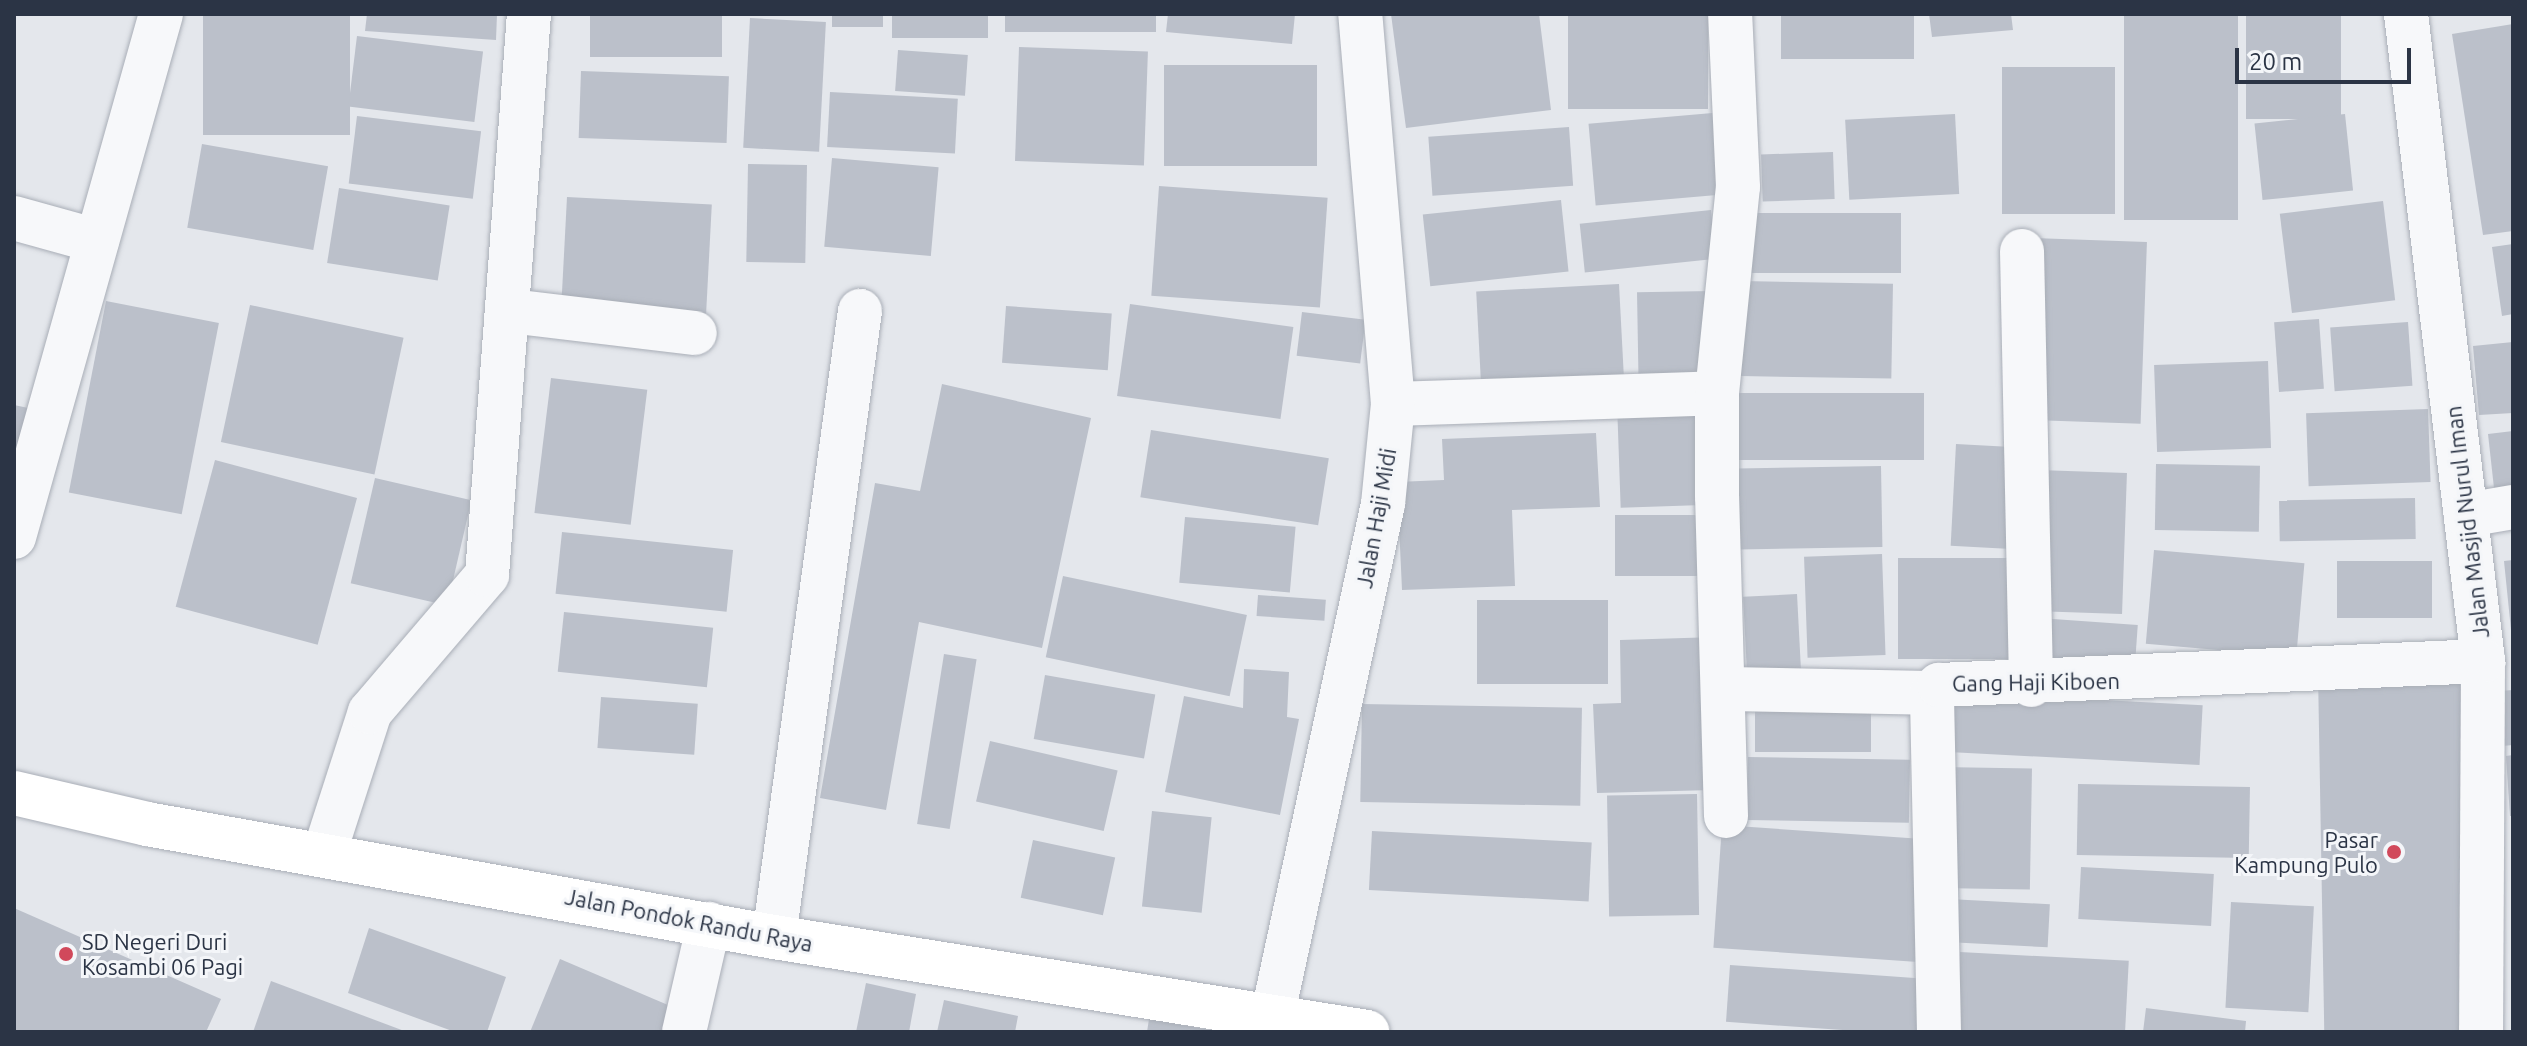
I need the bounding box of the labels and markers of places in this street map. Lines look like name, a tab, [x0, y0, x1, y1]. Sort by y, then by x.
place label: Pasar Kampung Pulo	[2234, 826, 2378, 878]
marker: Pasar Kampung Pulo	[2385, 843, 2403, 861]
place label: SD Negeri Duri Kosambi 06 Pagi	[82, 928, 243, 980]
marker: SD Negeri Duri Kosambi 06 Pagi	[57, 945, 75, 963]

